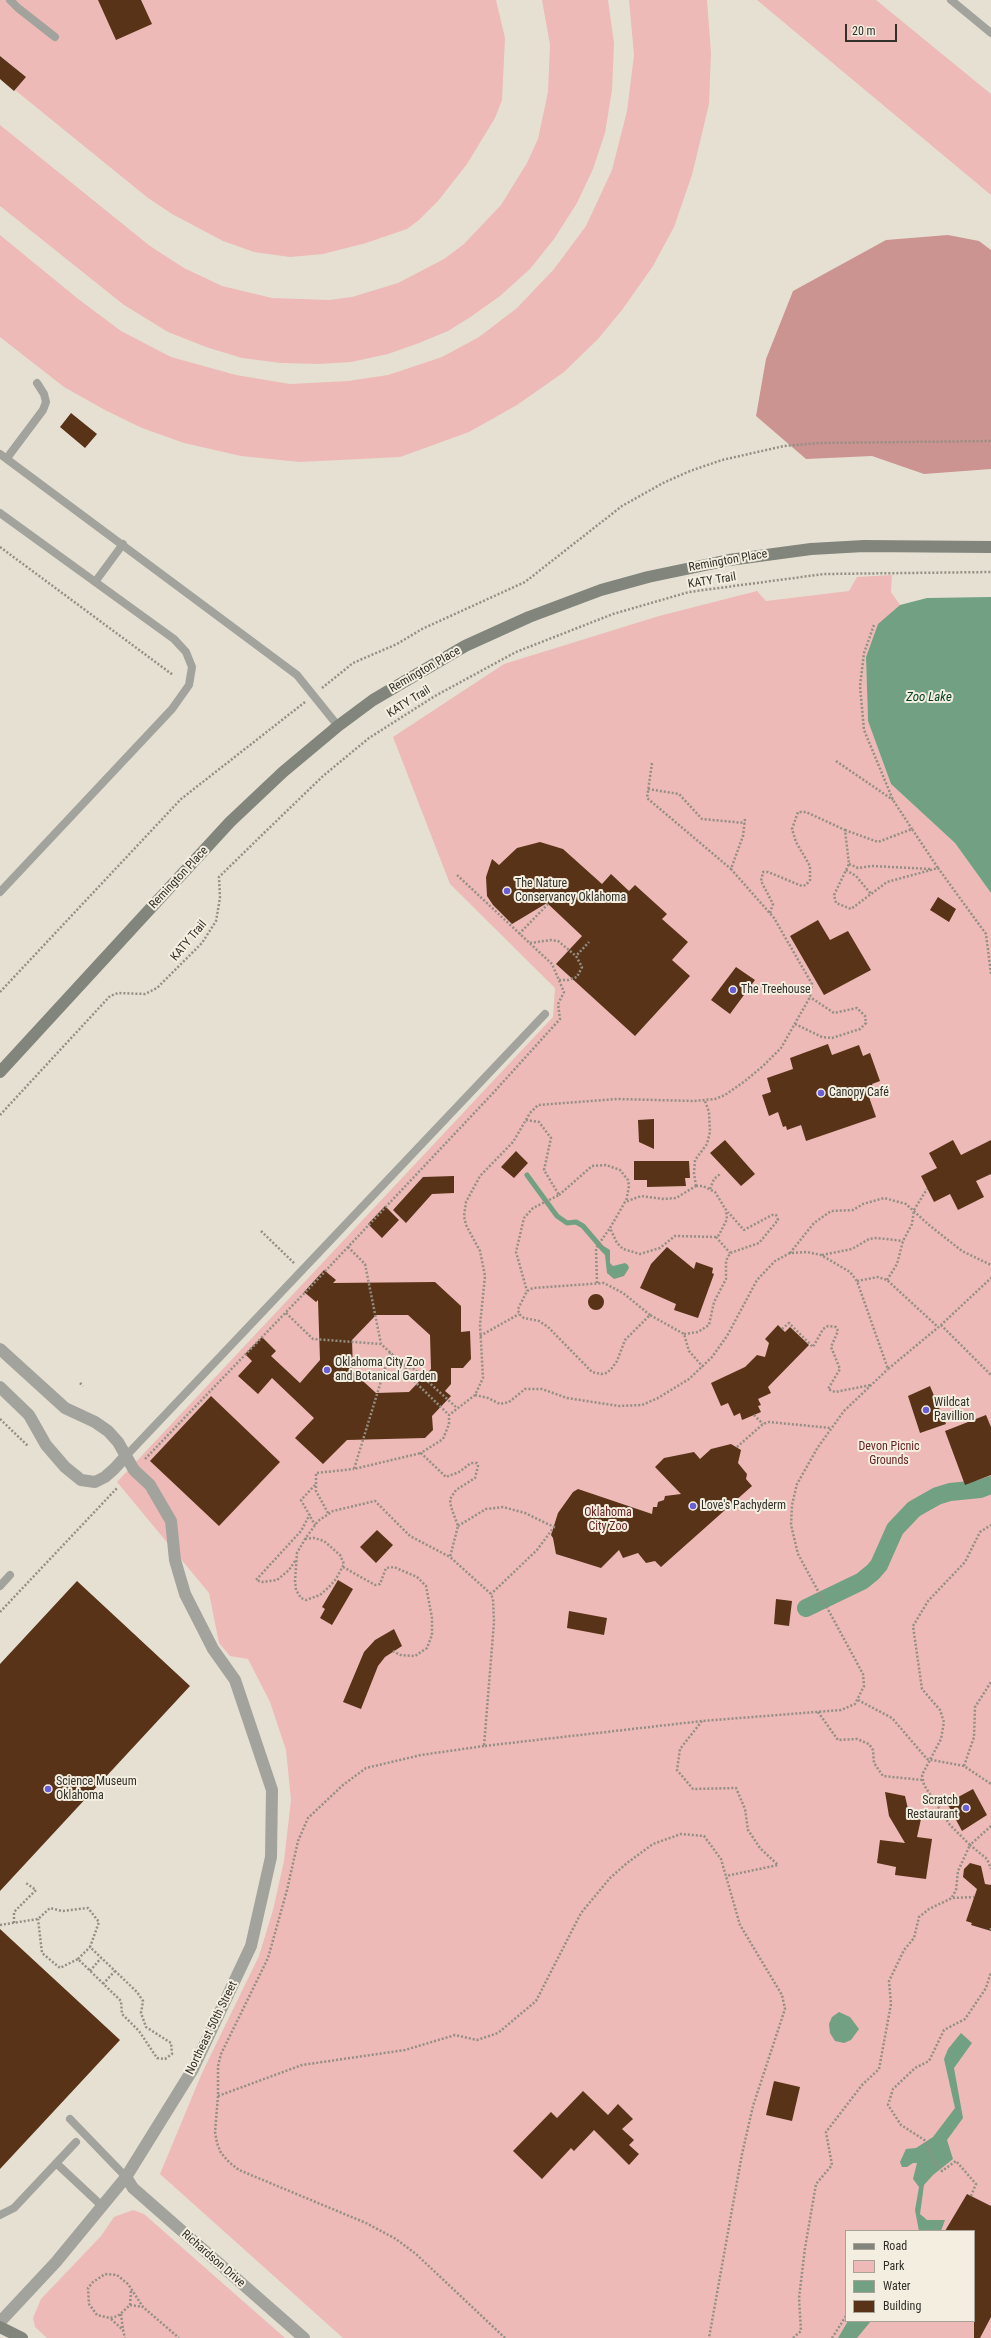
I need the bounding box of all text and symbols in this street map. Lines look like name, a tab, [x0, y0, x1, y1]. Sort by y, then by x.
scale bar	[847, 16, 899, 42]
text: 20 m	[852, 24, 876, 38]
street label: Remington Place	[687, 547, 769, 575]
street label: KATY Trail	[687, 570, 737, 592]
street label: Remington Place	[387, 644, 463, 696]
street label: KATY Trail	[385, 683, 433, 721]
water label: Zoo Lake	[906, 690, 952, 706]
street label: Remington Place	[147, 844, 211, 912]
place label: The Nature Conservancy Oklahoma	[515, 877, 626, 905]
marker: The Nature Conservancy Oklahoma	[502, 886, 512, 896]
street label: KATY Trail	[168, 918, 210, 964]
place label: The Treehouse	[741, 983, 811, 997]
marker: The Treehouse	[728, 985, 738, 995]
place label: Canopy Café	[829, 1086, 889, 1100]
marker: Canopy Café	[816, 1088, 826, 1098]
place label: Oklahoma City Zoo and Botanical Garden	[335, 1356, 436, 1384]
marker: Oklahoma City Zoo and Botanical Garden	[322, 1365, 332, 1375]
place label: Wildcat Pavillion	[934, 1396, 974, 1424]
marker: Wildcat Pavillion	[921, 1405, 931, 1415]
park label: Devon Picnic Grounds	[858, 1440, 920, 1468]
place label: Love's Pachyderm	[701, 1499, 786, 1513]
marker: Love's Pachyderm	[688, 1501, 698, 1511]
park label: Oklahoma City Zoo	[584, 1506, 632, 1534]
place label: Science Museum Oklahoma	[56, 1775, 137, 1803]
marker: Science Museum Oklahoma	[43, 1784, 53, 1794]
place label: Scratch Restaurant	[907, 1794, 958, 1822]
marker: Scratch Restaurant	[961, 1803, 971, 1813]
street label: Northeast 50th Street	[183, 1979, 241, 2077]
street label: Richardson Drive	[178, 2227, 248, 2291]
legend	[845, 2230, 975, 2322]
text: Road	[883, 2239, 907, 2253]
text: Park	[883, 2259, 904, 2273]
text: Water	[883, 2279, 911, 2293]
text: Building	[883, 2299, 921, 2313]

